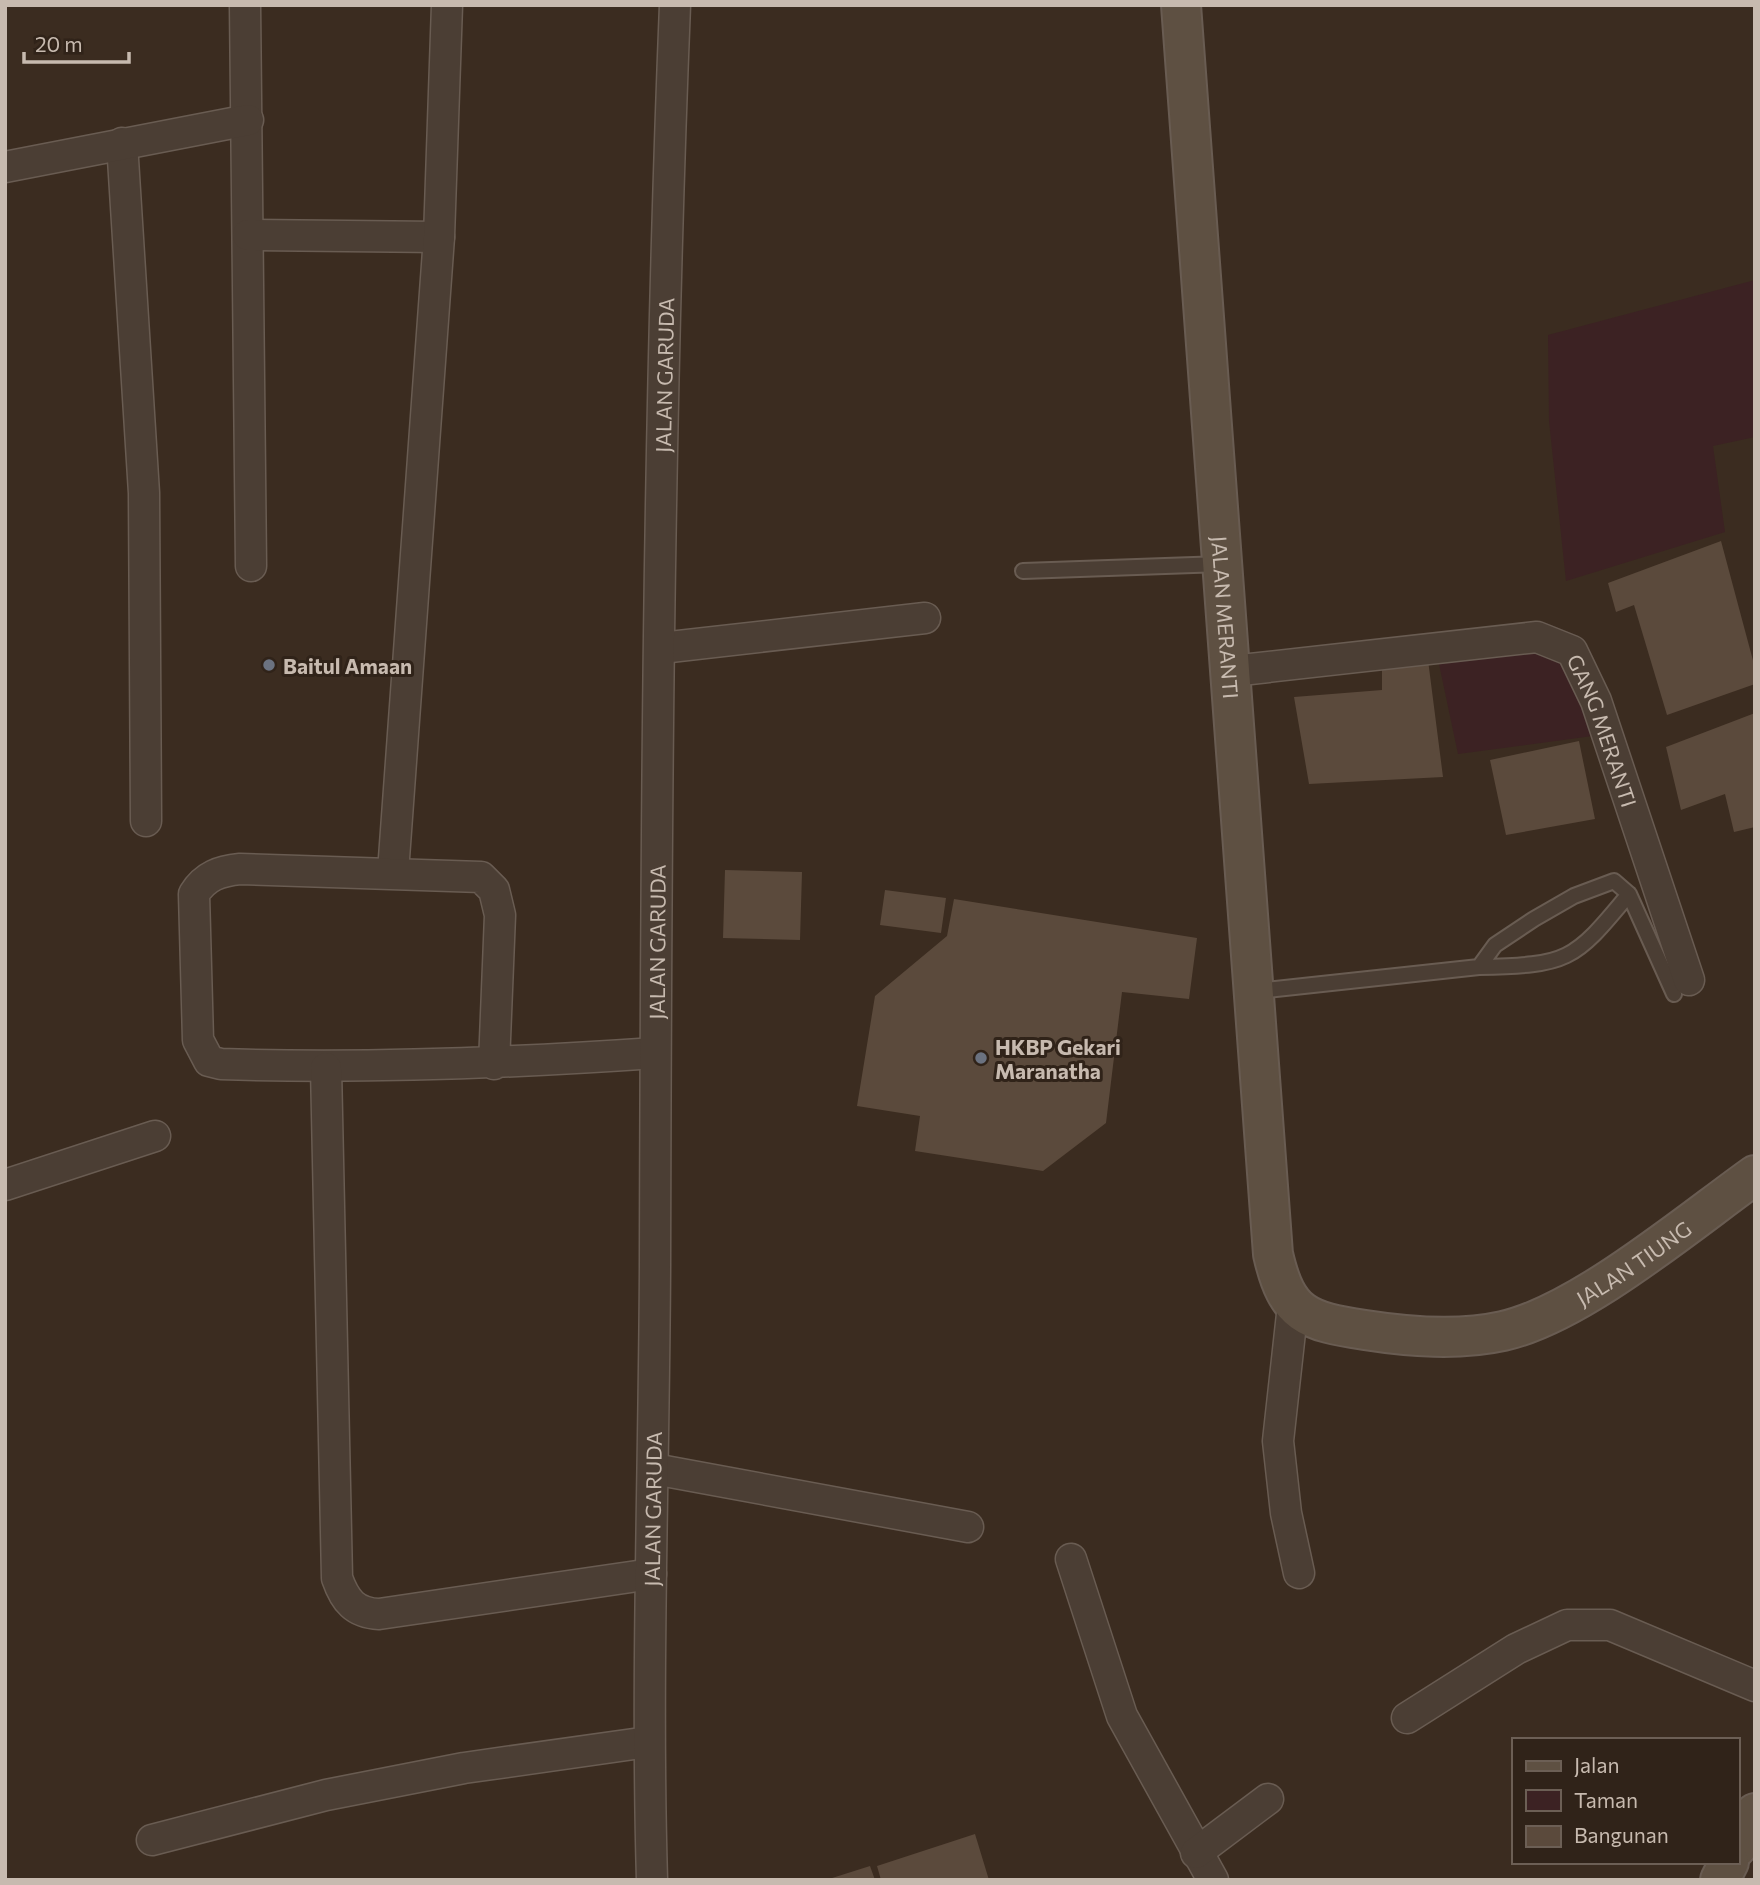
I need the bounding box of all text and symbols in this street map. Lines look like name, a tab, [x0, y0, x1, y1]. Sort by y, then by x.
scale bar	[24, 21, 130, 65]
text: 20 m	[35, 31, 83, 56]
street label: JALAN GARUDA	[649, 297, 678, 453]
street label: JALAN MERANTI	[1208, 535, 1245, 700]
street label: GANG MERANTI	[1563, 650, 1643, 810]
place label: Baitul Amaan	[283, 653, 412, 678]
marker: Baitul Amaan	[261, 657, 277, 673]
street label: JALAN GARUDA	[643, 864, 669, 1020]
place label: HKBP Gekari Maranatha	[995, 1034, 1121, 1083]
marker: HKBP Gekari Maranatha	[973, 1050, 989, 1066]
street label: JALAN TIUNG	[1571, 1215, 1695, 1310]
street label: JALAN GARUDA	[638, 1431, 666, 1587]
legend	[1512, 1738, 1739, 1864]
text: Jalan	[1574, 1752, 1619, 1777]
text: Taman	[1574, 1787, 1638, 1812]
text: Bangunan	[1574, 1822, 1669, 1847]

